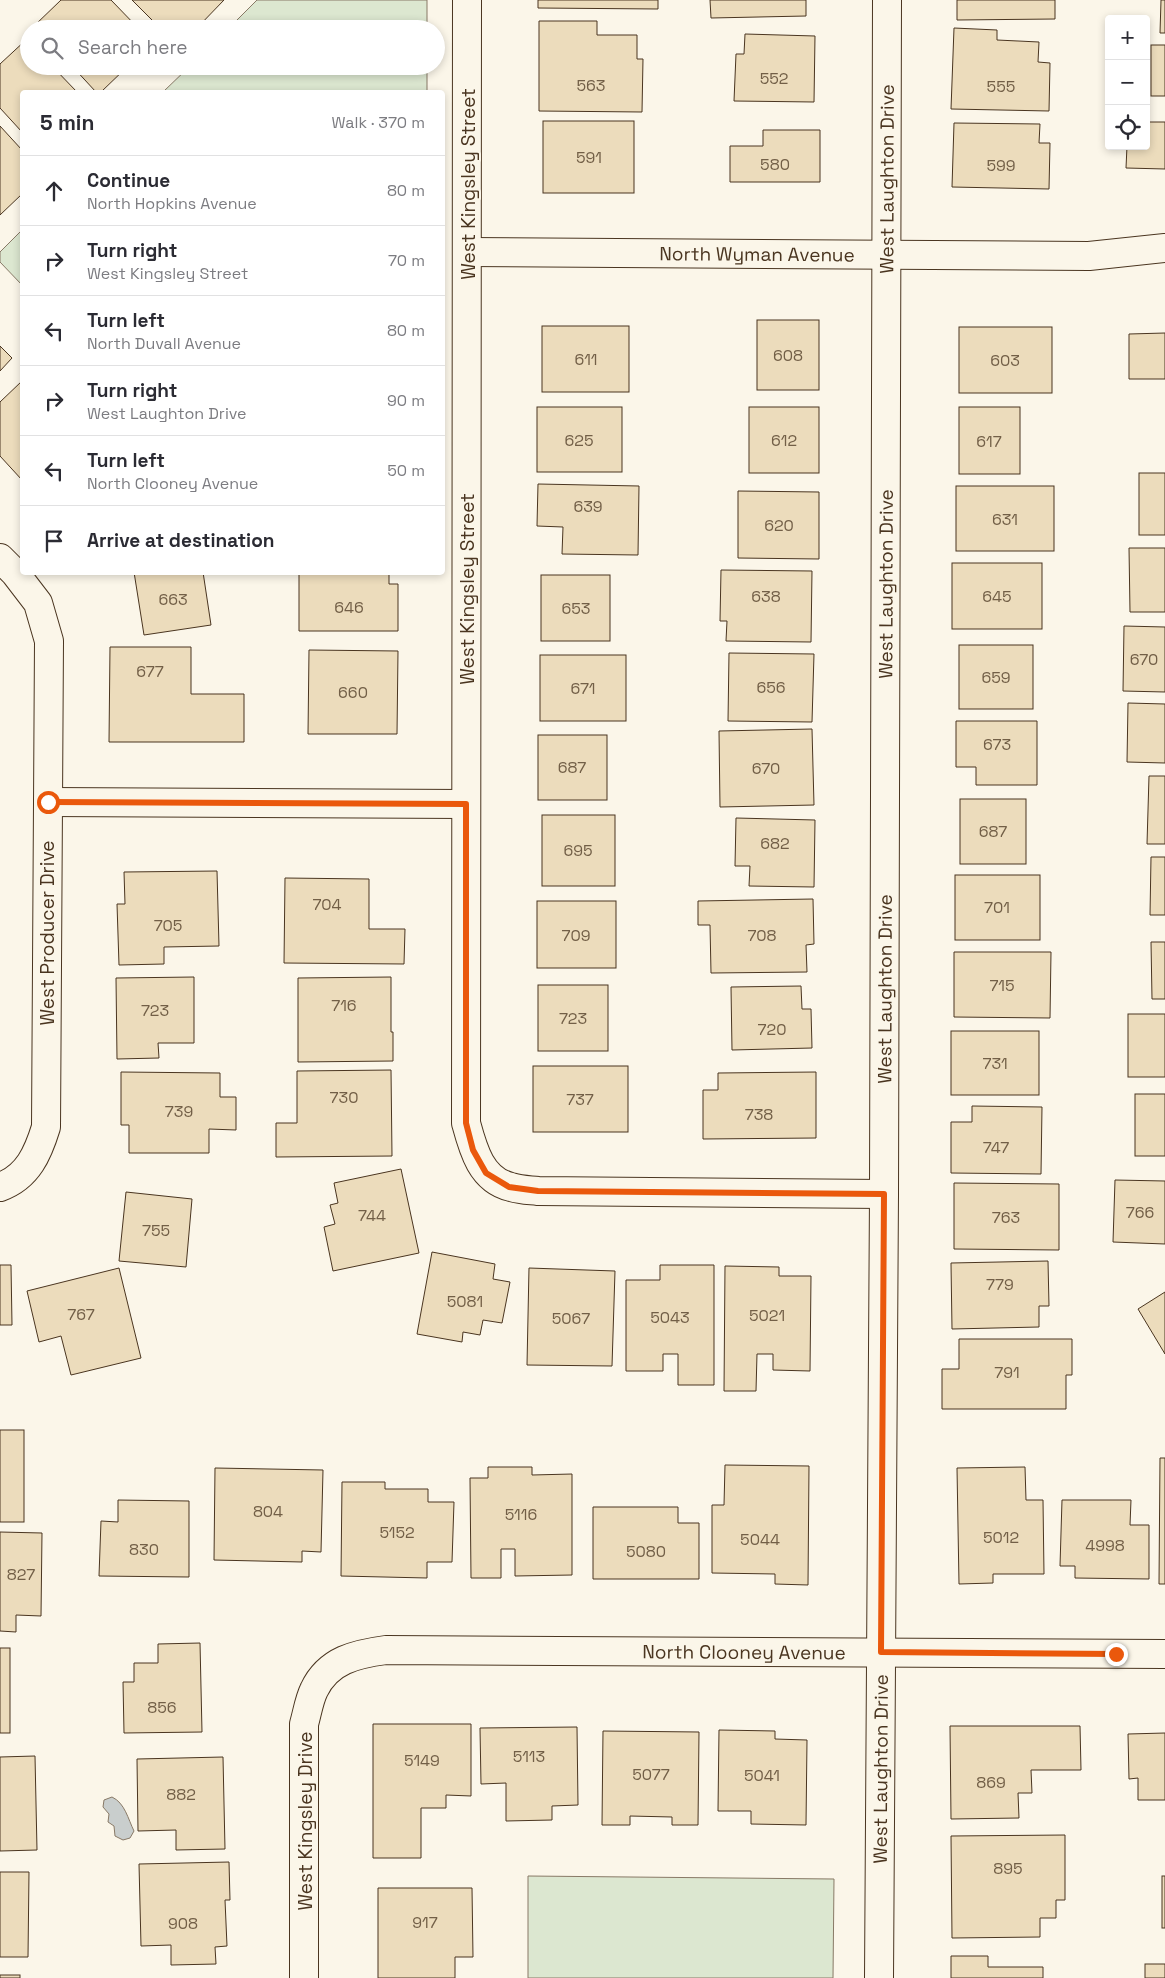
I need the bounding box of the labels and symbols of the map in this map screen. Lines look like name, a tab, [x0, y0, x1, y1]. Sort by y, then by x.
house number: 552	[760, 68, 788, 89]
house number: 563	[576, 75, 606, 96]
house number: 555	[987, 76, 1015, 97]
street label: West Laughton Drive	[874, 84, 900, 274]
street label: West Kingsley Street	[456, 88, 481, 280]
house number: 591	[576, 147, 602, 168]
house number: 580	[760, 154, 790, 175]
house number: 599	[986, 155, 1016, 176]
street label: North Wyman Avenue	[659, 241, 855, 267]
house number: 608	[773, 345, 803, 366]
house number: 611	[574, 349, 598, 370]
house number: 603	[990, 350, 1020, 371]
house number: 625	[565, 430, 593, 451]
house number: 612	[771, 430, 797, 451]
house number: 617	[976, 431, 1002, 452]
street label: West Laughton Drive	[873, 489, 899, 679]
street label: West Kingsley Street	[455, 493, 480, 685]
house number: 639	[573, 496, 603, 517]
house number: 631	[992, 509, 1018, 530]
house number: 620	[764, 515, 794, 536]
house number: 638	[751, 586, 781, 607]
house number: 645	[982, 586, 1012, 607]
house number: 663	[158, 589, 188, 610]
house number: 646	[334, 597, 364, 618]
house number: 653	[561, 598, 591, 619]
house number: 670	[1130, 649, 1158, 670]
house number: 677	[136, 661, 164, 682]
house number: 659	[981, 667, 1011, 688]
house number: 656	[756, 677, 786, 698]
house number: 671	[570, 678, 596, 699]
house number: 660	[338, 682, 368, 703]
house number: 673	[983, 734, 1011, 755]
house number: 687	[558, 757, 586, 778]
house number: 670	[752, 758, 780, 779]
route start	[37, 791, 60, 814]
house number: 687	[979, 821, 1007, 842]
house number: 682	[760, 833, 790, 854]
street label: West Producer Drive	[35, 840, 60, 1026]
house number: 695	[563, 840, 593, 861]
house number: 704	[312, 894, 342, 915]
street label: West Laughton Drive	[872, 894, 898, 1084]
house number: 701	[984, 897, 1010, 918]
house number: 705	[154, 915, 182, 936]
house number: 709	[562, 925, 590, 946]
house number: 708	[747, 925, 777, 946]
house number: 715	[989, 975, 1015, 996]
house number: 716	[331, 995, 357, 1016]
house number: 723	[141, 1000, 169, 1021]
house number: 723	[559, 1008, 587, 1029]
house number: 720	[758, 1019, 786, 1040]
house number: 731	[982, 1053, 1008, 1074]
house number: 730	[330, 1087, 358, 1108]
house number: 737	[566, 1089, 594, 1110]
house number: 739	[165, 1101, 193, 1122]
house number: 738	[745, 1104, 773, 1125]
house number: 747	[983, 1137, 1009, 1158]
house number: 766	[1126, 1202, 1154, 1223]
house number: 744	[358, 1205, 386, 1226]
house number: 763	[992, 1207, 1020, 1228]
house number: 755	[142, 1220, 170, 1241]
house number: 779	[986, 1274, 1014, 1295]
house number: 5081	[447, 1291, 483, 1312]
house number: 767	[67, 1304, 95, 1325]
house number: 5021	[749, 1305, 785, 1326]
house number: 5043	[650, 1307, 690, 1328]
house number: 5067	[552, 1308, 590, 1329]
house number: 791	[994, 1362, 1020, 1383]
house number: 804	[253, 1501, 283, 1522]
house number: 5116	[505, 1504, 537, 1525]
house number: 5152	[379, 1522, 415, 1543]
house number: 5012	[983, 1527, 1019, 1548]
house number: 5044	[740, 1529, 780, 1550]
house number: 4998	[1085, 1535, 1125, 1556]
house number: 830	[129, 1539, 159, 1560]
house number: 5080	[626, 1541, 666, 1562]
house number: 827	[7, 1564, 35, 1585]
street label: North Clooney Avenue	[642, 1639, 846, 1665]
route end	[1105, 1643, 1128, 1666]
street label: West Laughton Drive	[868, 1674, 894, 1864]
house number: 856	[147, 1697, 177, 1718]
street label: West Kingsley Drive	[293, 1731, 318, 1911]
house number: 5113	[513, 1746, 545, 1767]
house number: 5149	[404, 1750, 440, 1771]
house number: 5077	[632, 1764, 670, 1785]
house number: 5041	[744, 1765, 780, 1786]
house number: 869	[976, 1772, 1006, 1793]
house number: 882	[166, 1784, 196, 1805]
house number: 895	[993, 1858, 1023, 1879]
house number: 917	[412, 1912, 438, 1933]
house number: 908	[168, 1913, 198, 1934]

